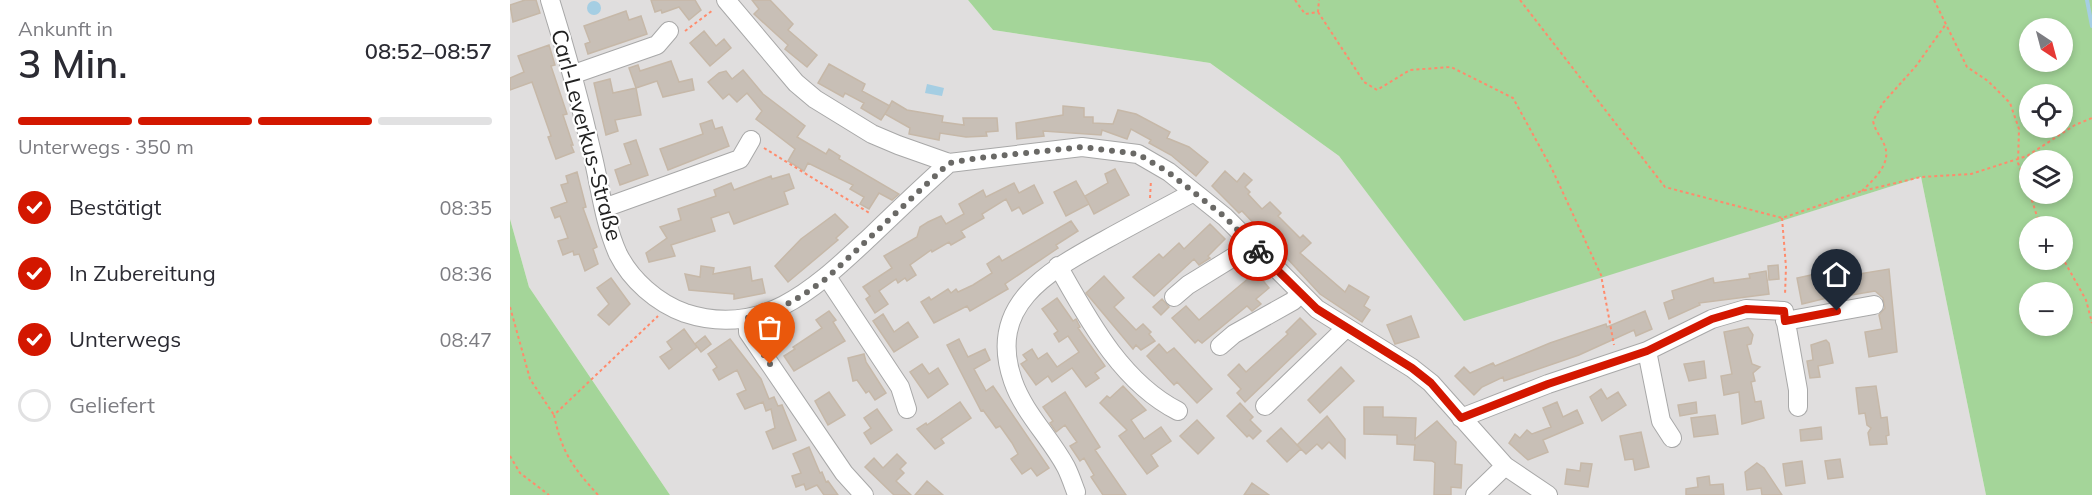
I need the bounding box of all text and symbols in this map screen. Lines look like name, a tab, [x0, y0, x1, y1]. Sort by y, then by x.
text: Ankunft in	[18, 16, 113, 41]
north arrow	[2019, 18, 2073, 72]
map controls	[2019, 18, 2073, 336]
street label: Carl-Leverkus-Straße	[545, 26, 629, 244]
text: 08:52–08:57	[365, 37, 492, 65]
text: 3 Min.	[18, 39, 128, 88]
button: locate	[2019, 84, 2073, 138]
text: Unterwegs · 350 m	[18, 134, 194, 159]
button: layers	[2019, 150, 2073, 204]
icon: check	[18, 191, 51, 224]
text: Bestätigt	[69, 193, 162, 221]
text: 08:35	[439, 195, 492, 220]
button: +	[2019, 216, 2073, 270]
courier	[1228, 221, 1288, 281]
icon: bike	[1242, 235, 1275, 268]
pin	[1811, 249, 1862, 311]
icon: check	[18, 257, 51, 290]
icon: home	[1820, 258, 1853, 291]
text: In Zubereitung	[69, 259, 216, 287]
text: 08:36	[439, 261, 492, 286]
button: −	[2019, 282, 2073, 336]
pin	[744, 302, 795, 364]
icon: bag	[753, 311, 786, 344]
icon: check	[18, 323, 51, 356]
text: Unterwegs	[69, 325, 181, 353]
text: 08:47	[439, 327, 492, 352]
text: Geliefert	[69, 391, 155, 419]

